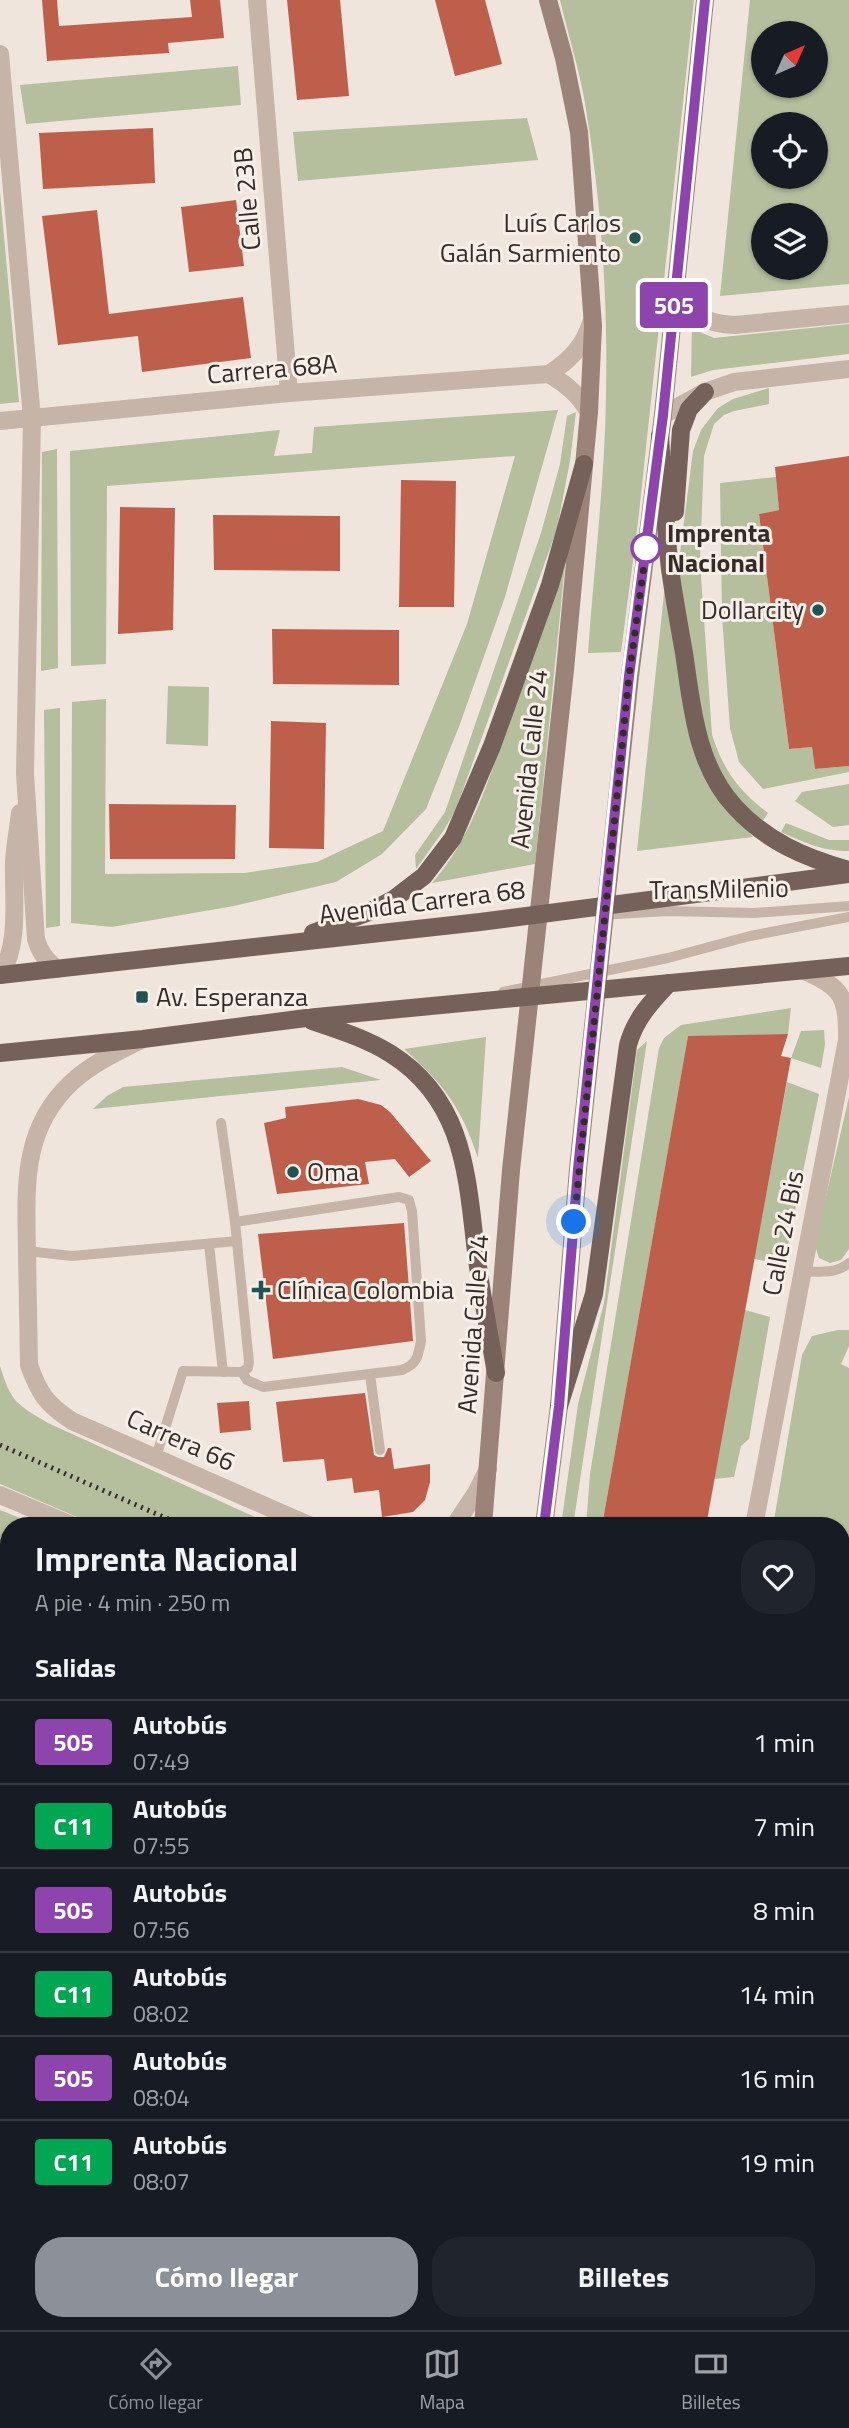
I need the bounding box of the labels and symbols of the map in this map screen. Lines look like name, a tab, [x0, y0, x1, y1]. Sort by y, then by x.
north arrow	[751, 21, 828, 98]
street label: Calle 23B	[223, 146, 270, 252]
place label: Luís Carlos Galán Sarmiento	[440, 203, 621, 272]
marker: Luís Carlos Galán Sarmiento	[627, 230, 643, 246]
line badge: 505	[634, 282, 714, 328]
street label: Carrera 68A	[205, 343, 339, 394]
place label: Imprenta Nacional	[667, 513, 770, 582]
marker: Imprenta Nacional	[631, 533, 661, 563]
place label: Dollarcity	[701, 590, 804, 629]
marker: Dollarcity	[810, 602, 826, 618]
street label: Avenida Calle 24	[500, 668, 557, 850]
street label: TransMilenio	[649, 868, 789, 909]
street label: Avenida Carrera 68	[317, 870, 527, 934]
place label: Av. Esperanza	[156, 977, 308, 1016]
marker: Av. Esperanza	[134, 989, 150, 1005]
place label: Oma	[307, 1152, 359, 1191]
marker: Oma	[285, 1164, 301, 1180]
street label: Calle 24 Bis	[751, 1167, 814, 1299]
your location	[556, 1204, 591, 1239]
street label: Avenida Calle 24	[447, 1233, 498, 1415]
place label: Clínica Colombia	[277, 1270, 454, 1309]
marker: Clínica Colombia	[251, 1280, 271, 1300]
street label: Carrera 66	[121, 1398, 242, 1481]

